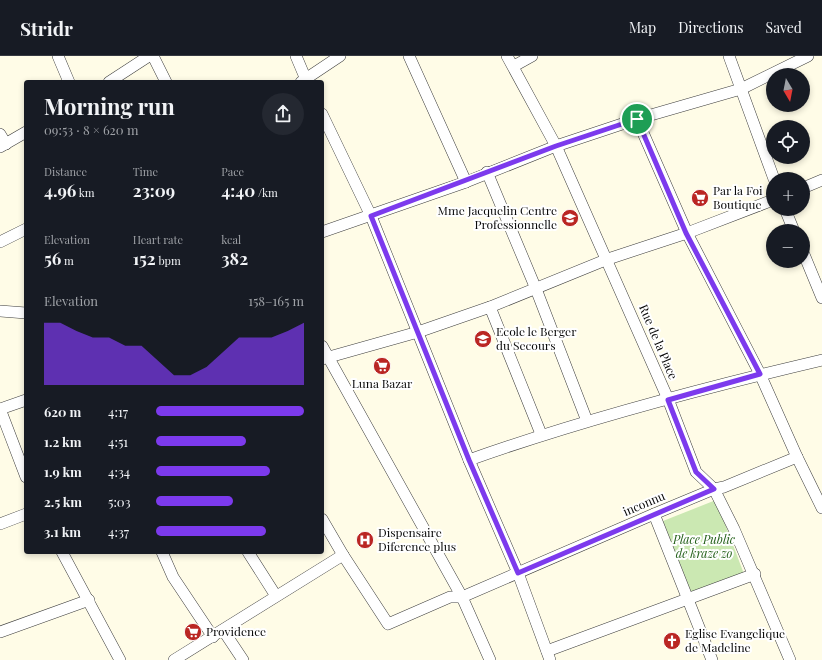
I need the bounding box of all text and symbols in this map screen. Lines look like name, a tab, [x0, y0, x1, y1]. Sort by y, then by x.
text: Stridr	[20, 15, 73, 41]
text: Map	[629, 18, 656, 37]
text: Directions	[678, 18, 744, 37]
text: Saved	[766, 18, 802, 37]
north arrow	[766, 68, 810, 112]
map controls	[766, 68, 810, 268]
text: Morning run	[44, 91, 175, 121]
button: share	[262, 93, 304, 135]
pin	[620, 102, 654, 136]
icon: arrive	[626, 108, 648, 130]
button: locate	[766, 120, 810, 164]
text: 09:53 · 8 × 620 m	[44, 121, 138, 138]
text: Distance	[44, 164, 87, 179]
text: Time	[133, 164, 158, 179]
text: Pace	[221, 164, 244, 179]
button: +	[766, 172, 810, 216]
text: 4.96	[44, 179, 76, 201]
text: 23:09	[133, 179, 175, 201]
text: 4:40	[221, 179, 255, 201]
place label: Par la Foi Boutique	[713, 182, 763, 212]
text: km	[76, 185, 95, 200]
text: /km	[255, 185, 278, 200]
supermarket icon: Par la Foi Boutique	[690, 188, 710, 208]
place label: Mme Jacquelin Centre Professionnelle	[438, 202, 557, 232]
school or university icon: Mme Jacquelin Centre Professionnelle	[560, 208, 580, 228]
button: −	[766, 224, 810, 268]
text: Elevation	[44, 232, 90, 247]
text: Heart rate	[133, 232, 183, 247]
text: kcal	[221, 232, 241, 247]
text: 56	[44, 247, 61, 269]
text: 152	[133, 247, 156, 269]
text: 382	[221, 247, 248, 269]
text: m	[61, 253, 74, 268]
text: bpm	[156, 253, 181, 268]
text: Elevation	[44, 292, 98, 309]
text: 158–165 m	[248, 292, 304, 309]
street label: Rue de la Place	[636, 302, 682, 382]
place label: Ecole le Berger du Secours	[496, 323, 577, 353]
school or university icon: Ecole le Berger du Secours	[473, 329, 493, 349]
supermarket icon: Luna Bazar	[372, 356, 392, 376]
place label: Luna Bazar	[352, 375, 413, 391]
text: 620 m	[44, 403, 81, 420]
text: 4:17	[108, 403, 128, 420]
text: 1.2 km	[44, 433, 81, 450]
text: 4:51	[108, 433, 128, 450]
text: 1.9 km	[44, 463, 82, 480]
text: 4:34	[108, 463, 130, 480]
street label: inconnu	[620, 487, 667, 519]
text: 2.5 km	[44, 493, 82, 510]
text: 5:03	[108, 493, 131, 510]
text: 3.1 km	[44, 523, 81, 540]
text: 4:37	[108, 523, 129, 540]
place label: Dispensaire Diference plus	[378, 524, 456, 554]
hospital icon: Dispensaire Diference plus	[355, 530, 375, 550]
park label: Place Public de kraze zo	[672, 531, 736, 561]
supermarket icon: Providence	[183, 622, 203, 642]
place label: Providence	[206, 623, 266, 639]
place label: Eglise Evangelique de Madeline	[685, 625, 785, 655]
church icon: Eglise Evangelique de Madeline	[662, 631, 682, 651]

